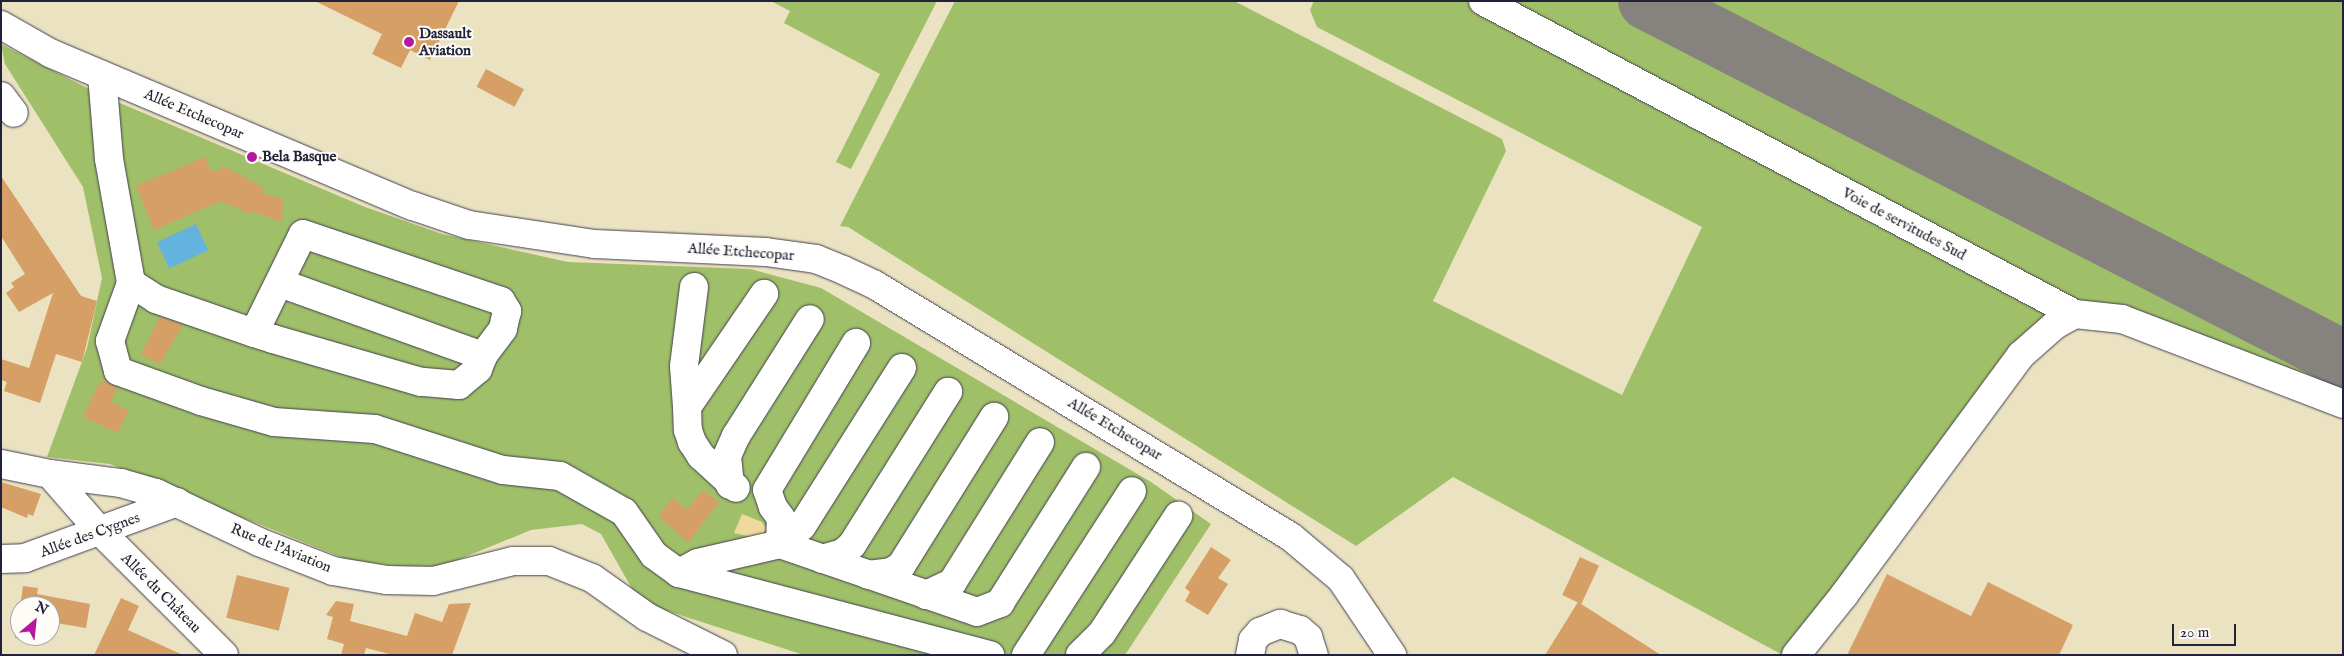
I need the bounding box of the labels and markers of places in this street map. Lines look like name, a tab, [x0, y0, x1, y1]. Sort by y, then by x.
place label: Dassault Aviation	[419, 24, 472, 59]
marker: Dassault Aviation	[403, 36, 415, 48]
place label: Bela Basque	[262, 148, 336, 166]
marker: Bela Basque	[246, 151, 258, 163]

